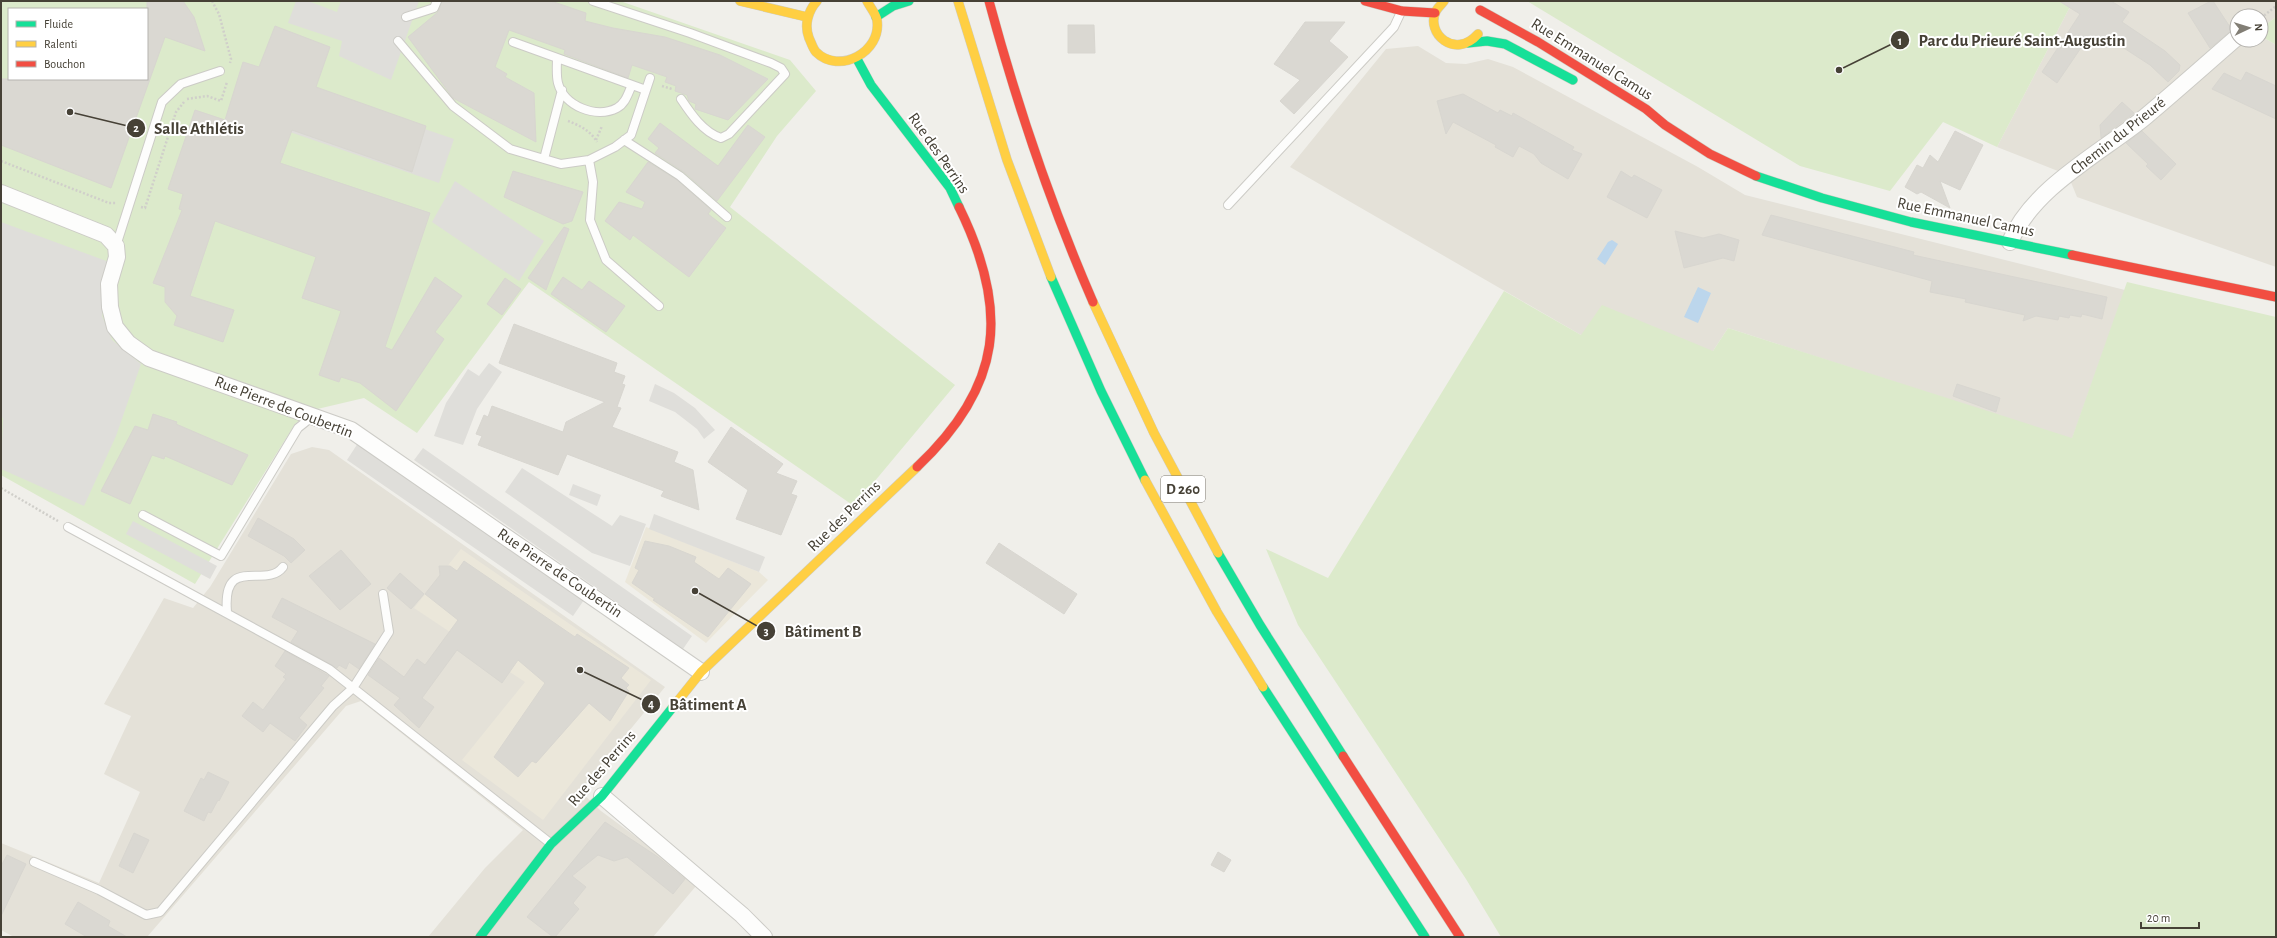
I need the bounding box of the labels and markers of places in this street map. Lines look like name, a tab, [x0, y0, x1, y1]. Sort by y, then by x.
callout: Parc du Prieuré Saint-Augustin	[1890, 26, 2133, 55]
callout: Salle Athlétis	[126, 114, 252, 143]
callout: Bâtiment B	[756, 616, 869, 645]
callout: Bâtiment A	[641, 689, 755, 718]

